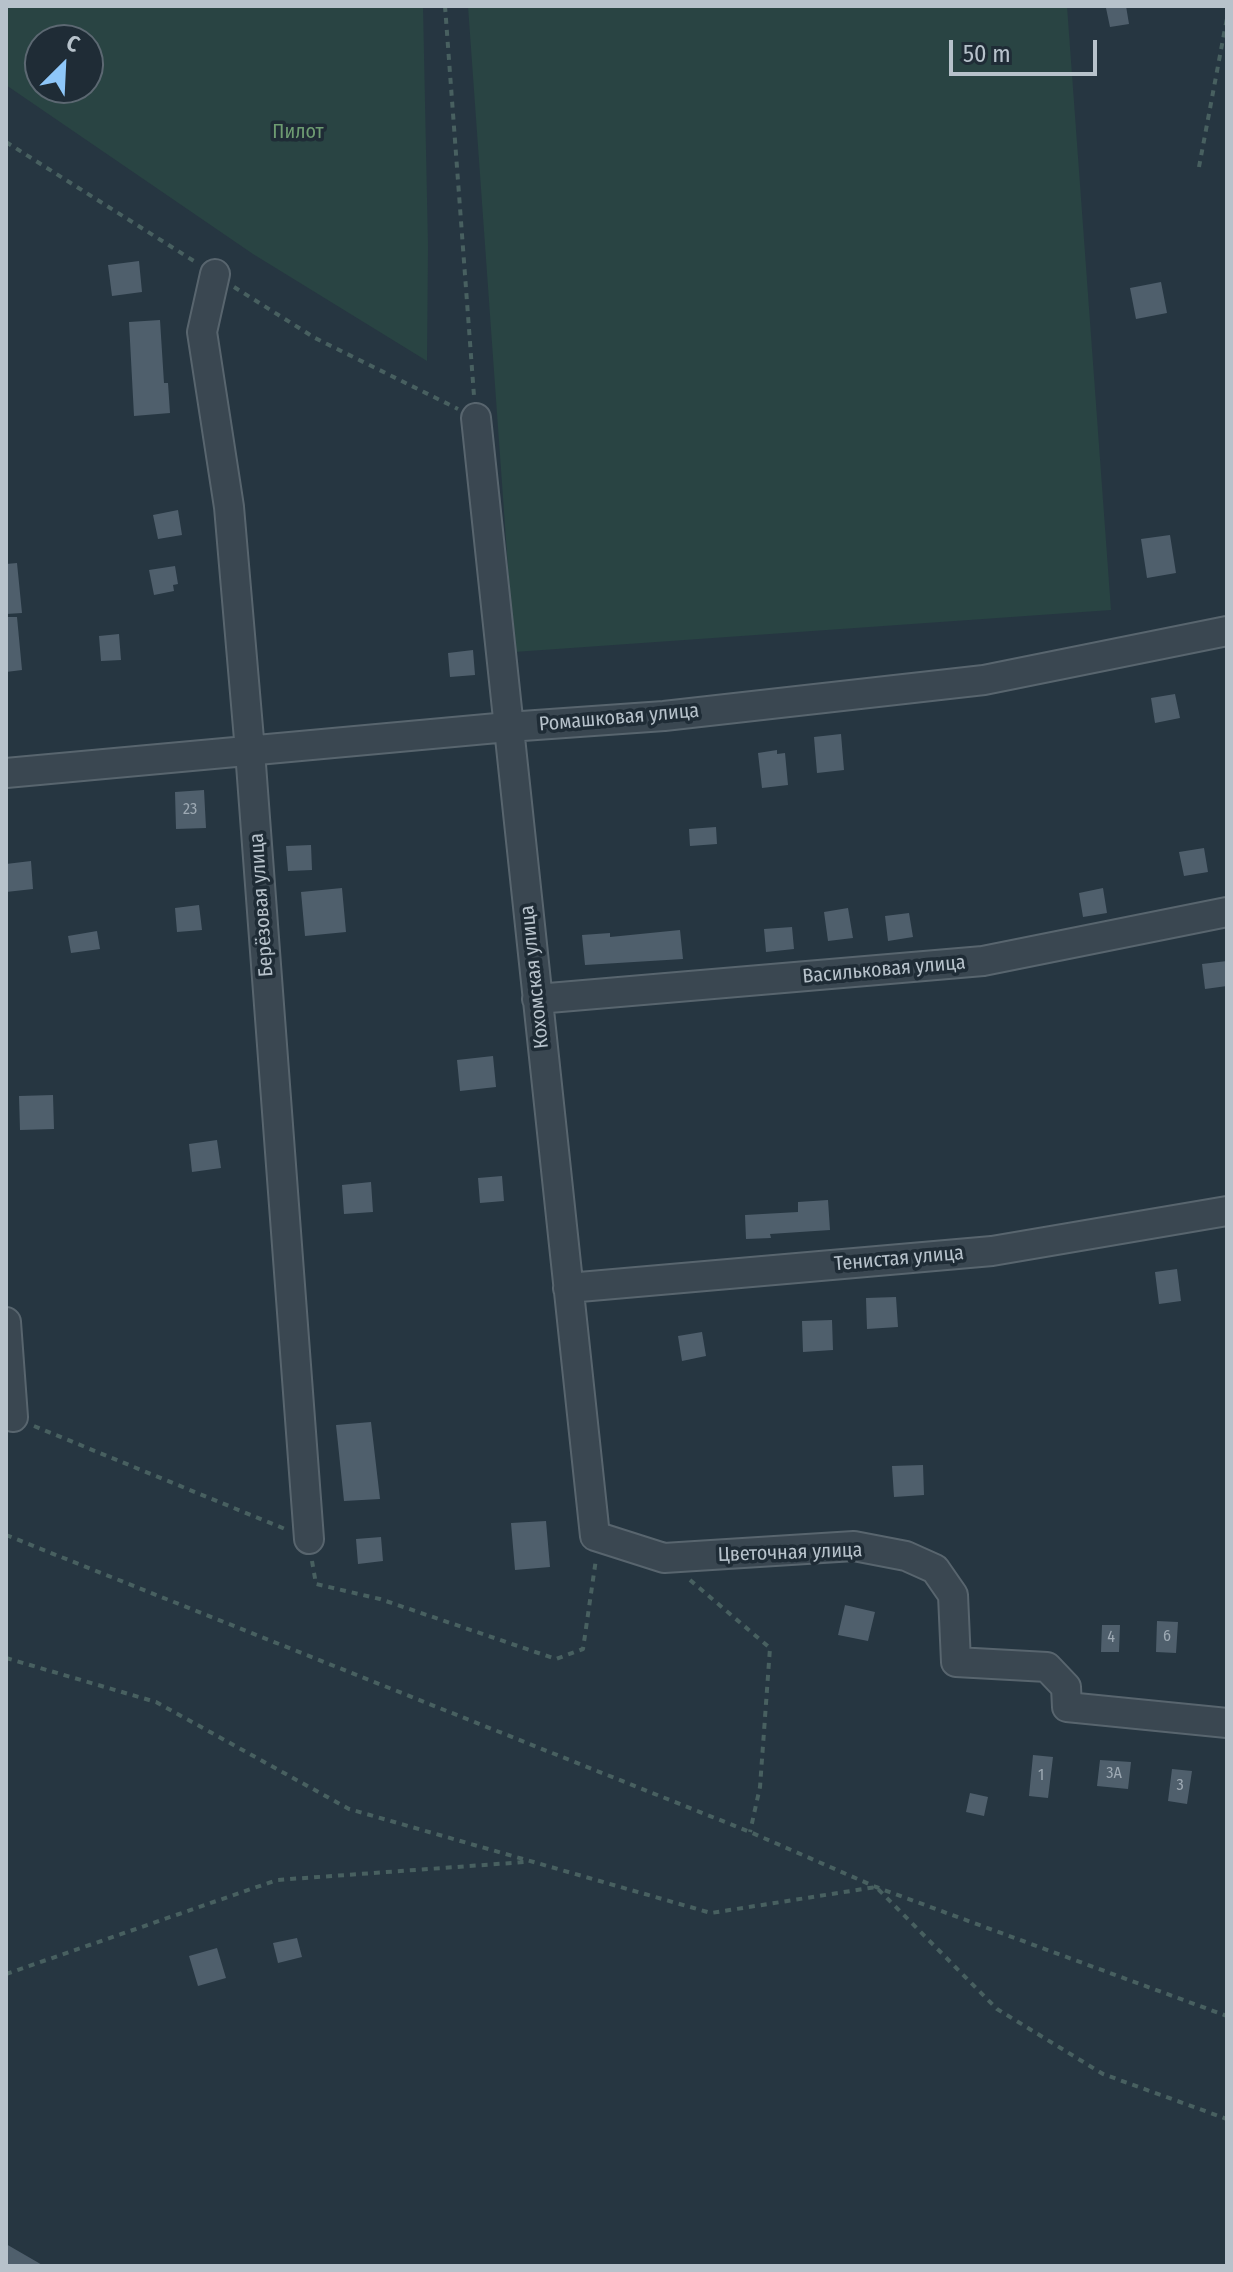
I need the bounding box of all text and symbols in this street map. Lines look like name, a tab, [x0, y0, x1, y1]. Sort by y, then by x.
north arrow	[24, 24, 104, 104]
scale bar	[953, 24, 1101, 74]
text: С	[62, 29, 84, 58]
text: 50 m	[963, 40, 1011, 68]
park label: Пилот	[272, 120, 324, 144]
street label: Ромашковая улица	[538, 699, 700, 737]
house number: 23	[183, 800, 197, 820]
street label: Берёзовая улица	[245, 832, 279, 978]
street label: Кохомская улица	[516, 904, 554, 1050]
street label: Васильковая улица	[801, 951, 967, 989]
street label: Тенистая улица	[833, 1241, 965, 1277]
street label: Цветочная улица	[717, 1538, 863, 1568]
house number: 6	[1163, 1627, 1171, 1647]
house number: 4	[1107, 1628, 1115, 1648]
house number: 3А	[1106, 1764, 1122, 1784]
house number: 1	[1038, 1766, 1044, 1786]
house number: 3	[1176, 1776, 1184, 1796]

